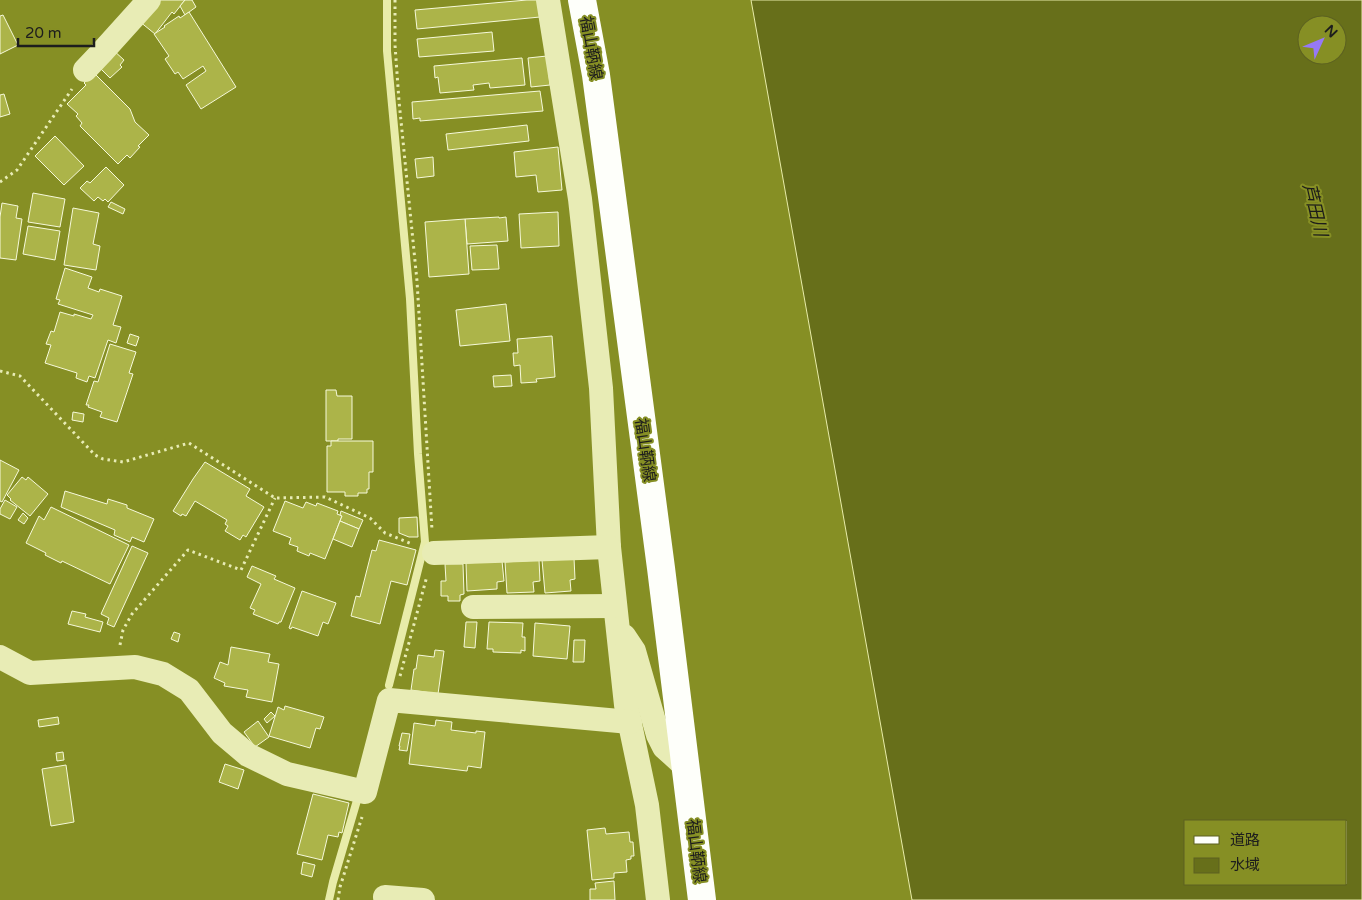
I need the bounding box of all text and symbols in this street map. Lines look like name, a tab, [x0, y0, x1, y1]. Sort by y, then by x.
scale bar	[18, 15, 94, 47]
street label: 福山鞆線	[576, 15, 606, 81]
north arrow	[1297, 15, 1347, 65]
text: N	[1321, 21, 1341, 41]
text: 20 m	[25, 24, 62, 42]
water label: 芦田川	[1298, 181, 1332, 241]
street label: 福山鞆線	[631, 417, 659, 483]
street label: 福山鞆線	[682, 818, 710, 884]
legend	[1184, 820, 1347, 885]
text: 道路	[1230, 831, 1260, 849]
text: 水域	[1230, 856, 1260, 874]

